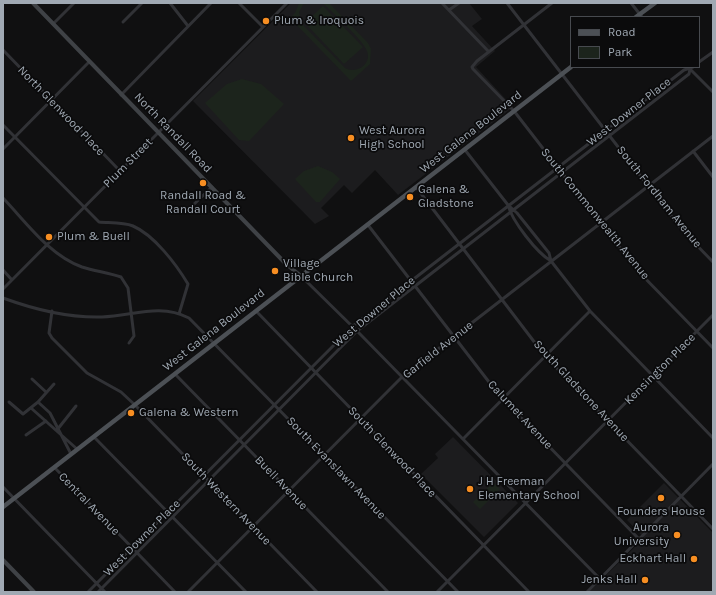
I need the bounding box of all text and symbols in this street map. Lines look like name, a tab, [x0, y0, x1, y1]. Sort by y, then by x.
place label: Plum & Iroquois	[274, 14, 364, 28]
marker: Plum & Iroquois	[261, 16, 271, 26]
legend	[570, 16, 700, 68]
text: Road	[608, 25, 636, 39]
text: Park	[608, 45, 632, 59]
street label: North Glenwood Place	[15, 63, 107, 159]
street label: West Downer Place	[584, 75, 674, 149]
street label: West Galena Boulevard	[417, 88, 525, 176]
street label: North Randall Road	[131, 90, 215, 176]
place label: West Aurora High School	[359, 124, 425, 152]
marker: West Aurora High School	[346, 133, 356, 143]
street label: Plum Street	[100, 135, 156, 191]
street label: South Fordham Avenue	[613, 143, 705, 251]
street label: South Commonwealth Avenue	[538, 145, 652, 283]
marker: Randall Road & Randall Court	[198, 178, 208, 188]
place label: Galena & Gladstone	[418, 183, 474, 211]
place label: Randall Road & Randall Court	[160, 189, 246, 217]
marker: Galena & Gladstone	[405, 192, 415, 202]
place label: Plum & Buell	[57, 230, 130, 244]
marker: Plum & Buell	[44, 232, 54, 242]
place label: Village Bible Church	[283, 257, 353, 285]
marker: Village Bible Church	[270, 266, 280, 276]
street label: West Downer Place	[330, 273, 418, 351]
street label: West Galena Boulevard	[160, 286, 268, 374]
street label: Garfield Avenue	[400, 318, 476, 382]
street label: Kensington Place	[621, 330, 699, 408]
street label: South Gladstone Avenue	[530, 337, 632, 445]
street label: Calumet Avenue	[484, 378, 556, 452]
street label: South Glenwood Place	[345, 404, 439, 500]
place label: Galena & Western	[139, 406, 238, 420]
marker: Galena & Western	[126, 408, 136, 418]
street label: South Evanslawn Avenue	[283, 414, 389, 522]
street label: South Western Avenue	[178, 450, 274, 548]
street label: Buell Avenue	[252, 453, 310, 513]
street label: Central Avenue	[55, 470, 123, 538]
place label: J H Freeman Elementary School	[478, 475, 580, 503]
marker: J H Freeman Elementary School	[465, 484, 475, 494]
marker: Founders House	[656, 493, 666, 503]
street label: West Downer Place	[101, 497, 183, 579]
place label: Founders House	[617, 505, 705, 519]
place label: Aurora University	[614, 521, 669, 549]
marker: Aurora University	[672, 530, 682, 540]
place label: Eckhart Hall	[619, 552, 686, 566]
marker: Eckhart Hall	[689, 554, 699, 564]
place label: Jenks Hall	[581, 573, 637, 587]
marker: Jenks Hall	[640, 575, 650, 585]

